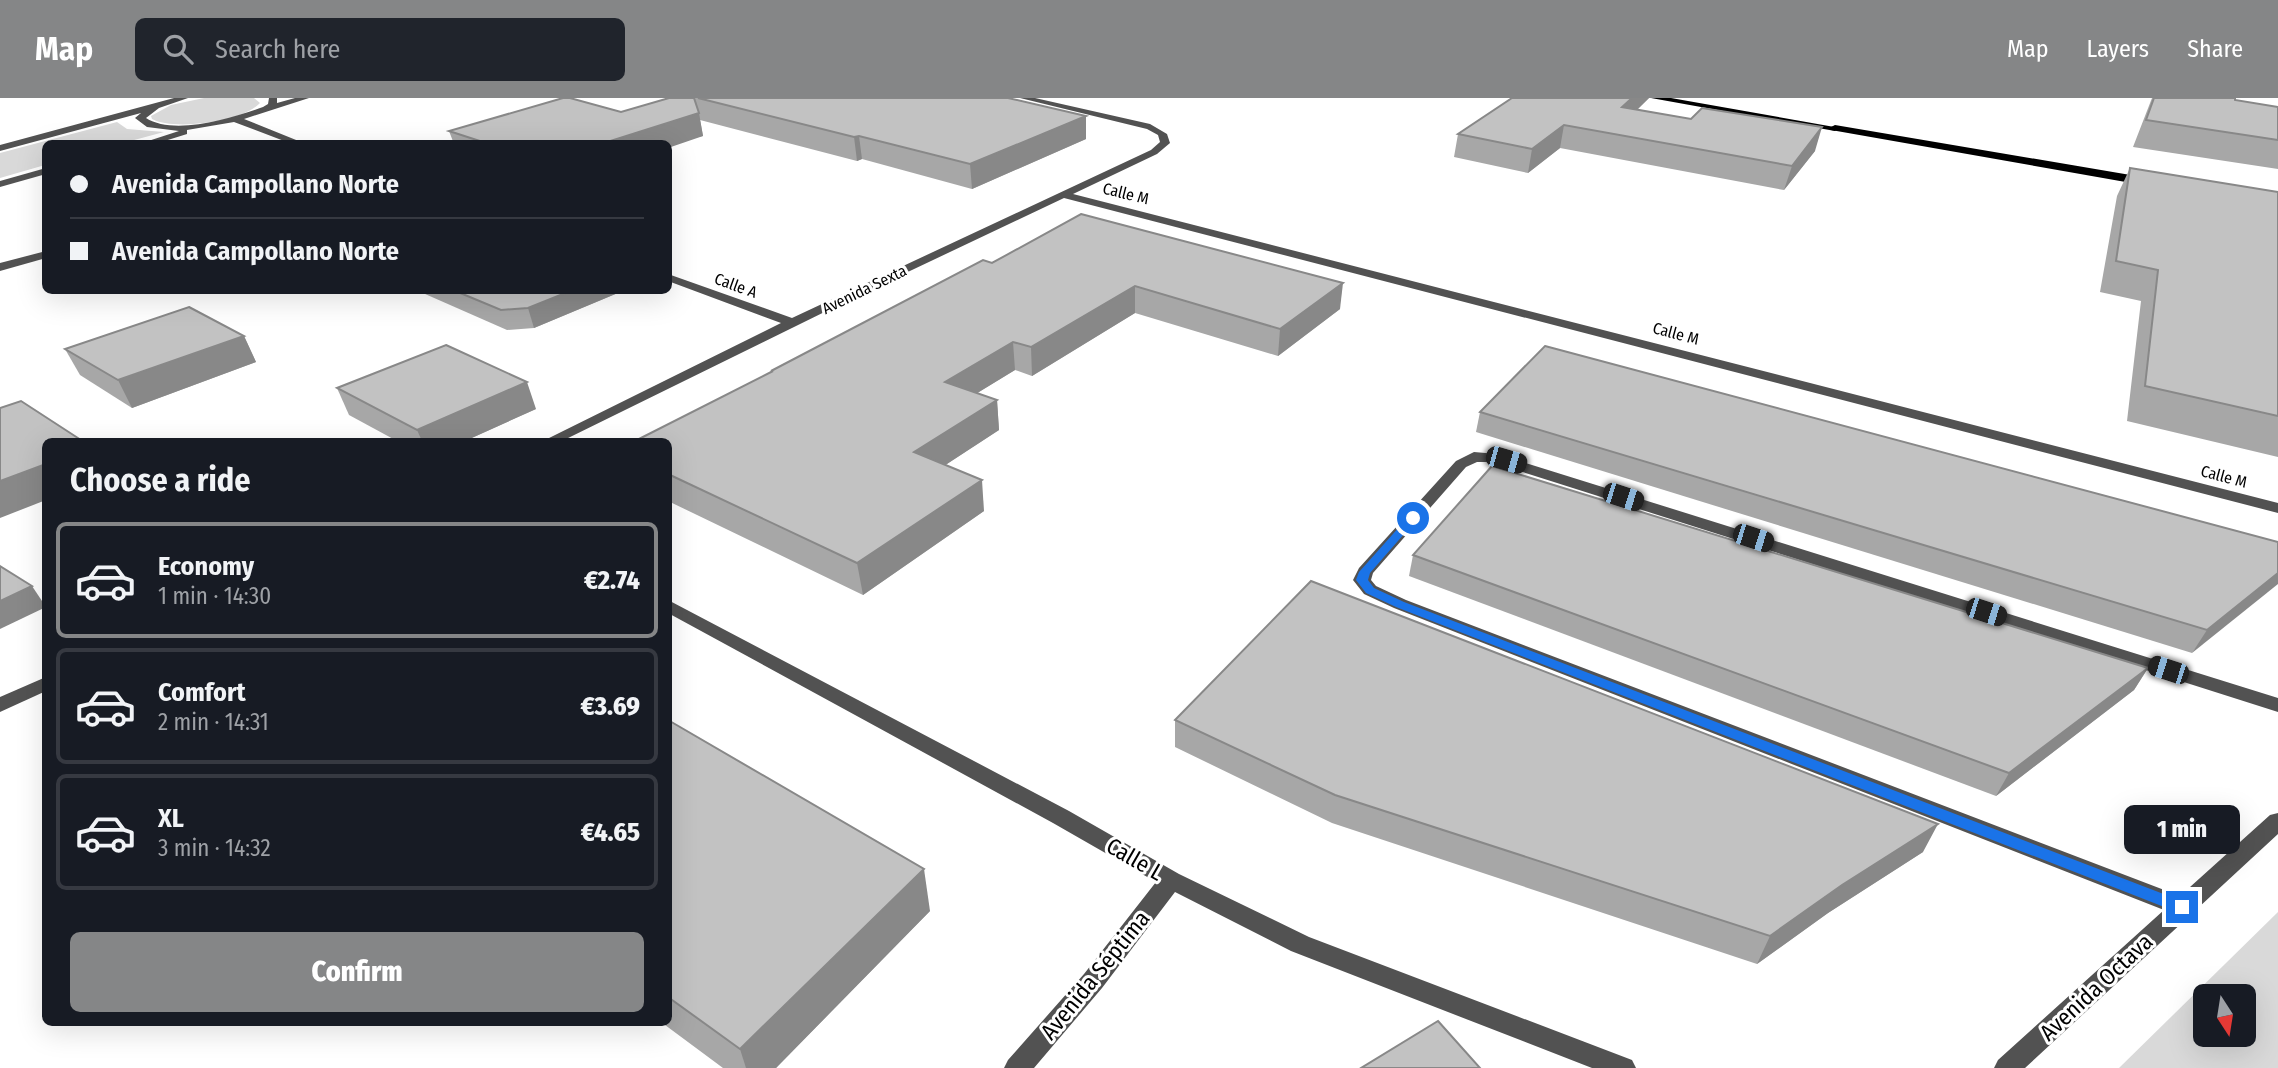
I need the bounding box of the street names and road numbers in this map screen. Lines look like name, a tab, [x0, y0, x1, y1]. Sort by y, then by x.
street label: Calle M	[1101, 179, 1151, 208]
street label: Avenida Sexta	[819, 261, 910, 318]
street label: Calle A	[712, 269, 760, 302]
street label: Calle M	[1651, 318, 1701, 349]
street label: Calle M	[2199, 461, 2249, 492]
street label: Calle L	[1101, 832, 1169, 886]
street label: Avenida Séptima	[1034, 905, 1156, 1045]
street label: Avenida Octava	[2034, 928, 2158, 1046]

